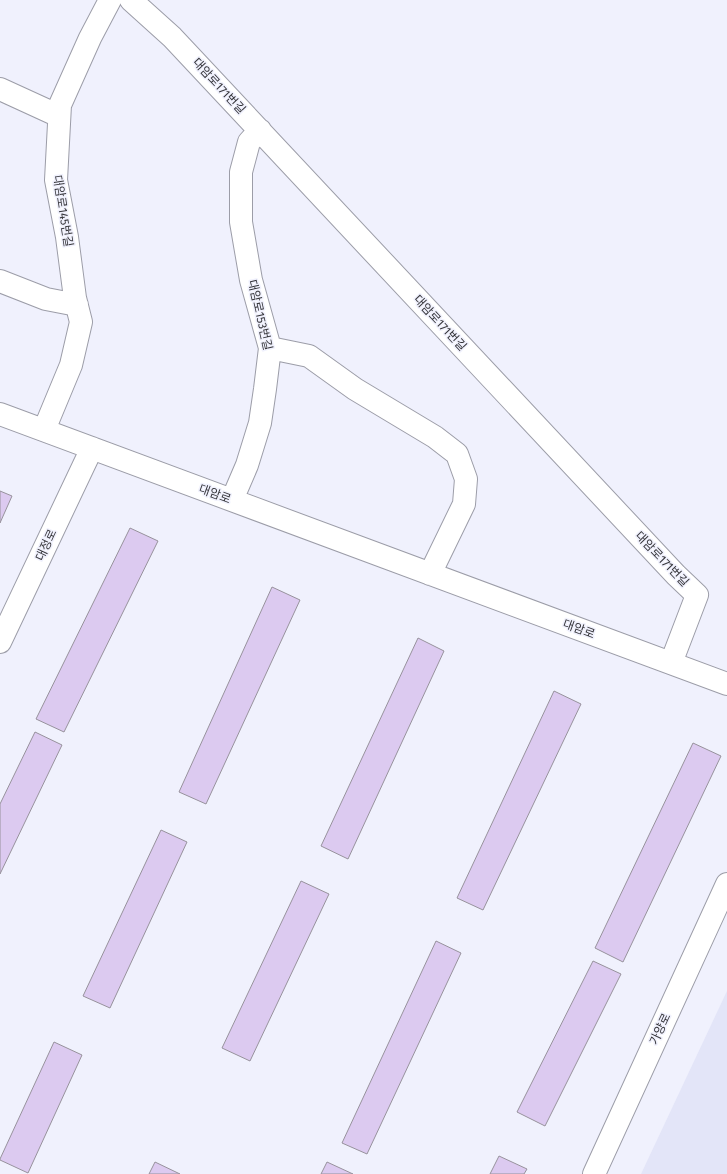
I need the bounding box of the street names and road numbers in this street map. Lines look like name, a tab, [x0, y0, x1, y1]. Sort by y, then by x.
street label: 대암로171번길	[190, 55, 248, 117]
street label: 대암로145번길	[50, 174, 76, 248]
street label: 대암로153번길	[245, 278, 275, 352]
street label: 대암로171번길	[411, 292, 469, 354]
street label: 대암로	[197, 482, 233, 506]
street label: 대정로	[33, 527, 59, 563]
street label: 대암로171번길	[632, 529, 692, 589]
street label: 대암로	[561, 617, 597, 641]
street label: 가양로	[647, 1011, 673, 1047]

